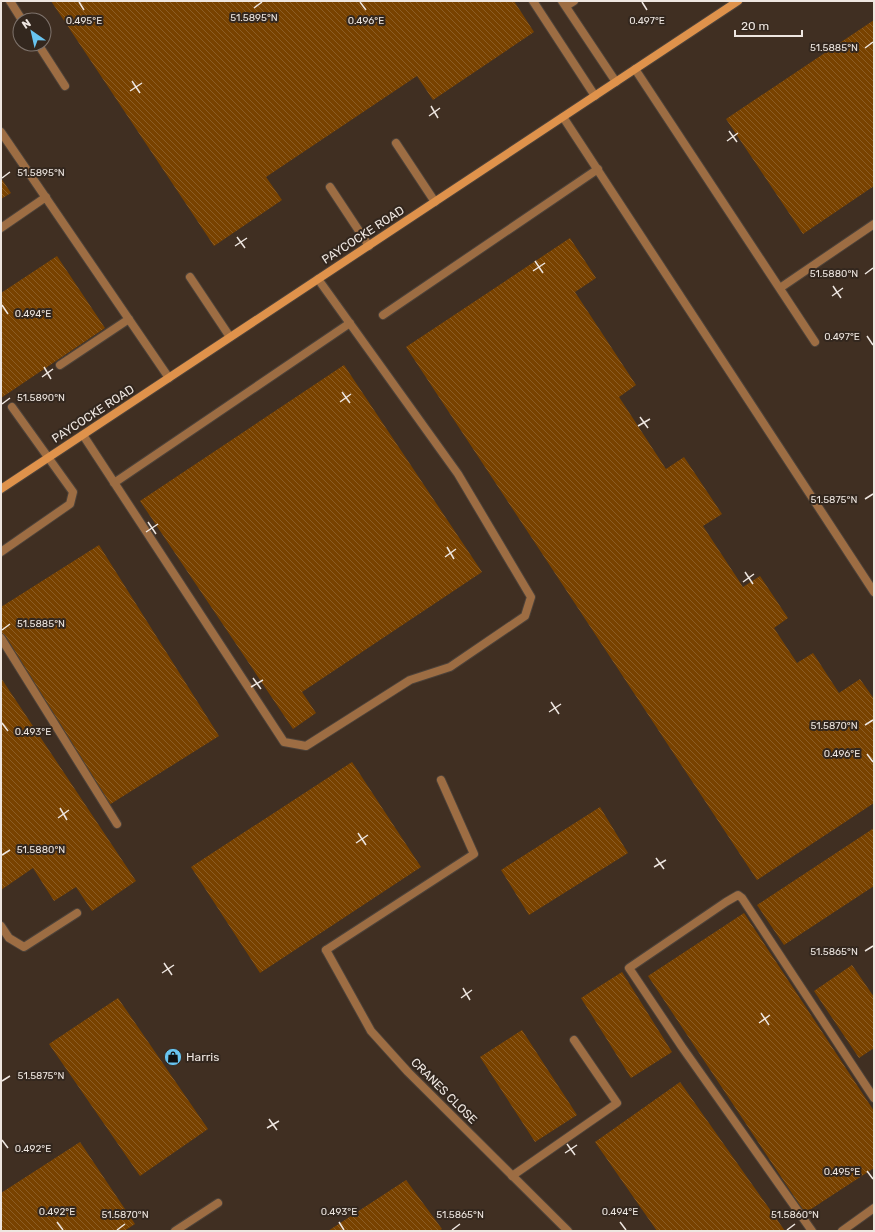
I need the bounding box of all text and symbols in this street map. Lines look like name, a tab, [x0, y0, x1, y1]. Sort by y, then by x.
north arrow	[12, 12, 52, 52]
text: 51.5895°N	[230, 12, 278, 24]
scale bar	[735, 12, 802, 38]
text: 0.495°E	[66, 15, 102, 27]
text: 0.496°E	[348, 15, 384, 27]
text: 0.497°E	[629, 15, 665, 27]
text: N	[20, 16, 34, 32]
text: 20 m	[741, 19, 769, 33]
text: 51.5885°N	[810, 42, 858, 54]
text: 51.5895°N	[17, 167, 65, 179]
street label: PAYCOCKE ROAD	[319, 203, 407, 267]
text: 51.5880°N	[810, 268, 858, 280]
text: 0.494°E	[15, 308, 51, 320]
text: 0.497°E	[824, 331, 860, 343]
street label: PAYCOCKE ROAD	[49, 382, 137, 446]
text: 51.5890°N	[17, 392, 65, 404]
text: 51.5875°N	[811, 494, 857, 506]
text: 51.5885°N	[17, 618, 65, 630]
text: 51.5870°N	[810, 720, 858, 732]
text: 0.493°E	[15, 726, 51, 738]
text: 0.496°E	[824, 748, 860, 760]
text: 51.5880°N	[17, 844, 65, 856]
text: 51.5865°N	[810, 946, 858, 958]
shop icon: Harris	[163, 1047, 183, 1067]
place label: Harris	[186, 1050, 219, 1064]
street label: CRANES CLOSE	[408, 1055, 480, 1127]
text: 51.5875°N	[18, 1070, 64, 1082]
text: 0.492°E	[15, 1143, 51, 1155]
text: 0.495°E	[824, 1166, 860, 1178]
text: 0.492°E	[39, 1206, 75, 1218]
text: 0.493°E	[321, 1206, 357, 1218]
text: 0.494°E	[602, 1206, 638, 1218]
text: 51.5870°N	[101, 1209, 149, 1221]
text: 51.5865°N	[436, 1209, 484, 1221]
text: 51.5860°N	[771, 1209, 819, 1221]

